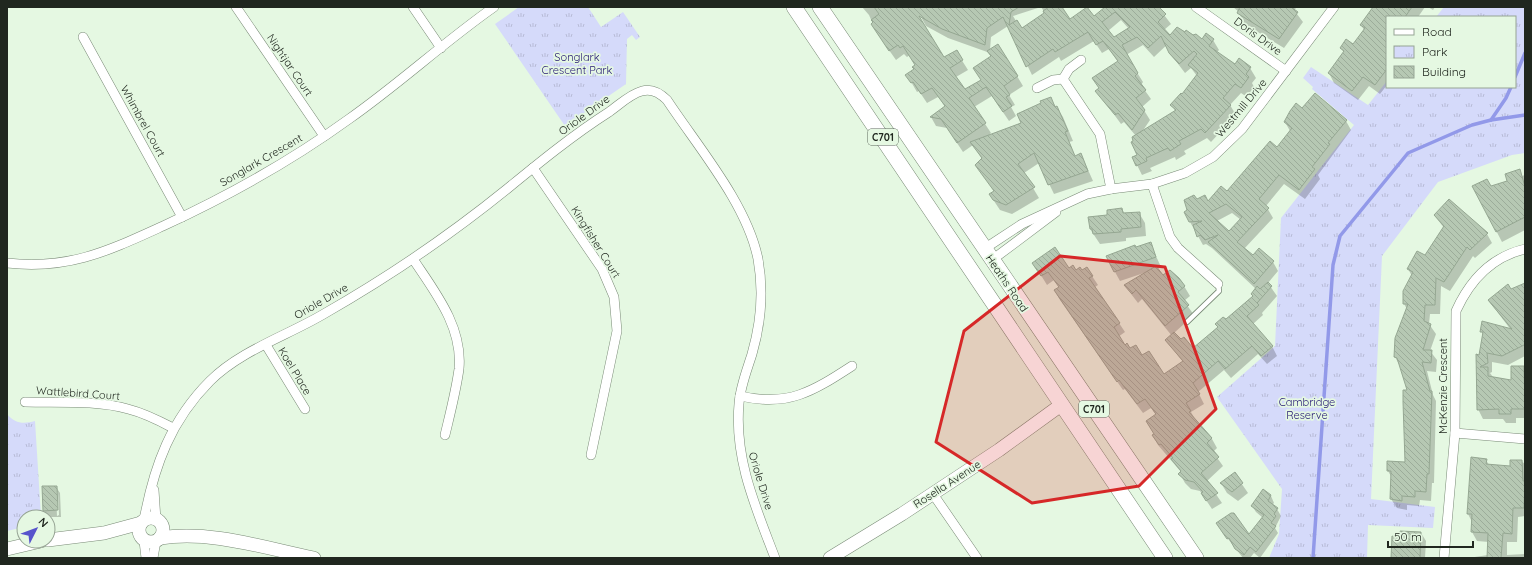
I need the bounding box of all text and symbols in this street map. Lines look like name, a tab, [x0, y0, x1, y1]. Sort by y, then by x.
street label: Doris Drive	[1231, 14, 1285, 58]
legend	[1386, 16, 1516, 88]
text: Road	[1422, 24, 1452, 39]
street label: Nightjar Court	[264, 31, 316, 99]
text: Park	[1422, 44, 1447, 59]
park label: Songlark Crescent Park	[542, 50, 613, 77]
text: Building	[1422, 64, 1466, 79]
street label: Westmill Drive	[1212, 76, 1270, 140]
street label: Whimbrel Court	[118, 83, 169, 159]
street label: Oriole Drive	[556, 92, 612, 138]
road number: C701	[868, 129, 898, 145]
street label: Songlark Crescent	[217, 131, 305, 189]
street label: Kingfisher Court	[568, 203, 624, 281]
street label: Heaths Road	[983, 252, 1031, 314]
street label: Oriole Drive	[292, 280, 350, 322]
street label: McKenzie Crescent	[1436, 338, 1450, 434]
street label: Koel Place	[275, 345, 315, 397]
street label: Wattlebird Court	[36, 383, 121, 403]
park label: Cambridge Reserve	[1279, 395, 1335, 422]
road number: C701	[1079, 401, 1109, 417]
street label: Oriole Drive	[746, 450, 776, 512]
street label: Rosella Avenue	[911, 457, 983, 511]
north arrow	[16, 509, 56, 549]
text: N	[36, 515, 51, 530]
scale bar	[1388, 523, 1473, 549]
text: 50 m	[1394, 529, 1422, 544]

